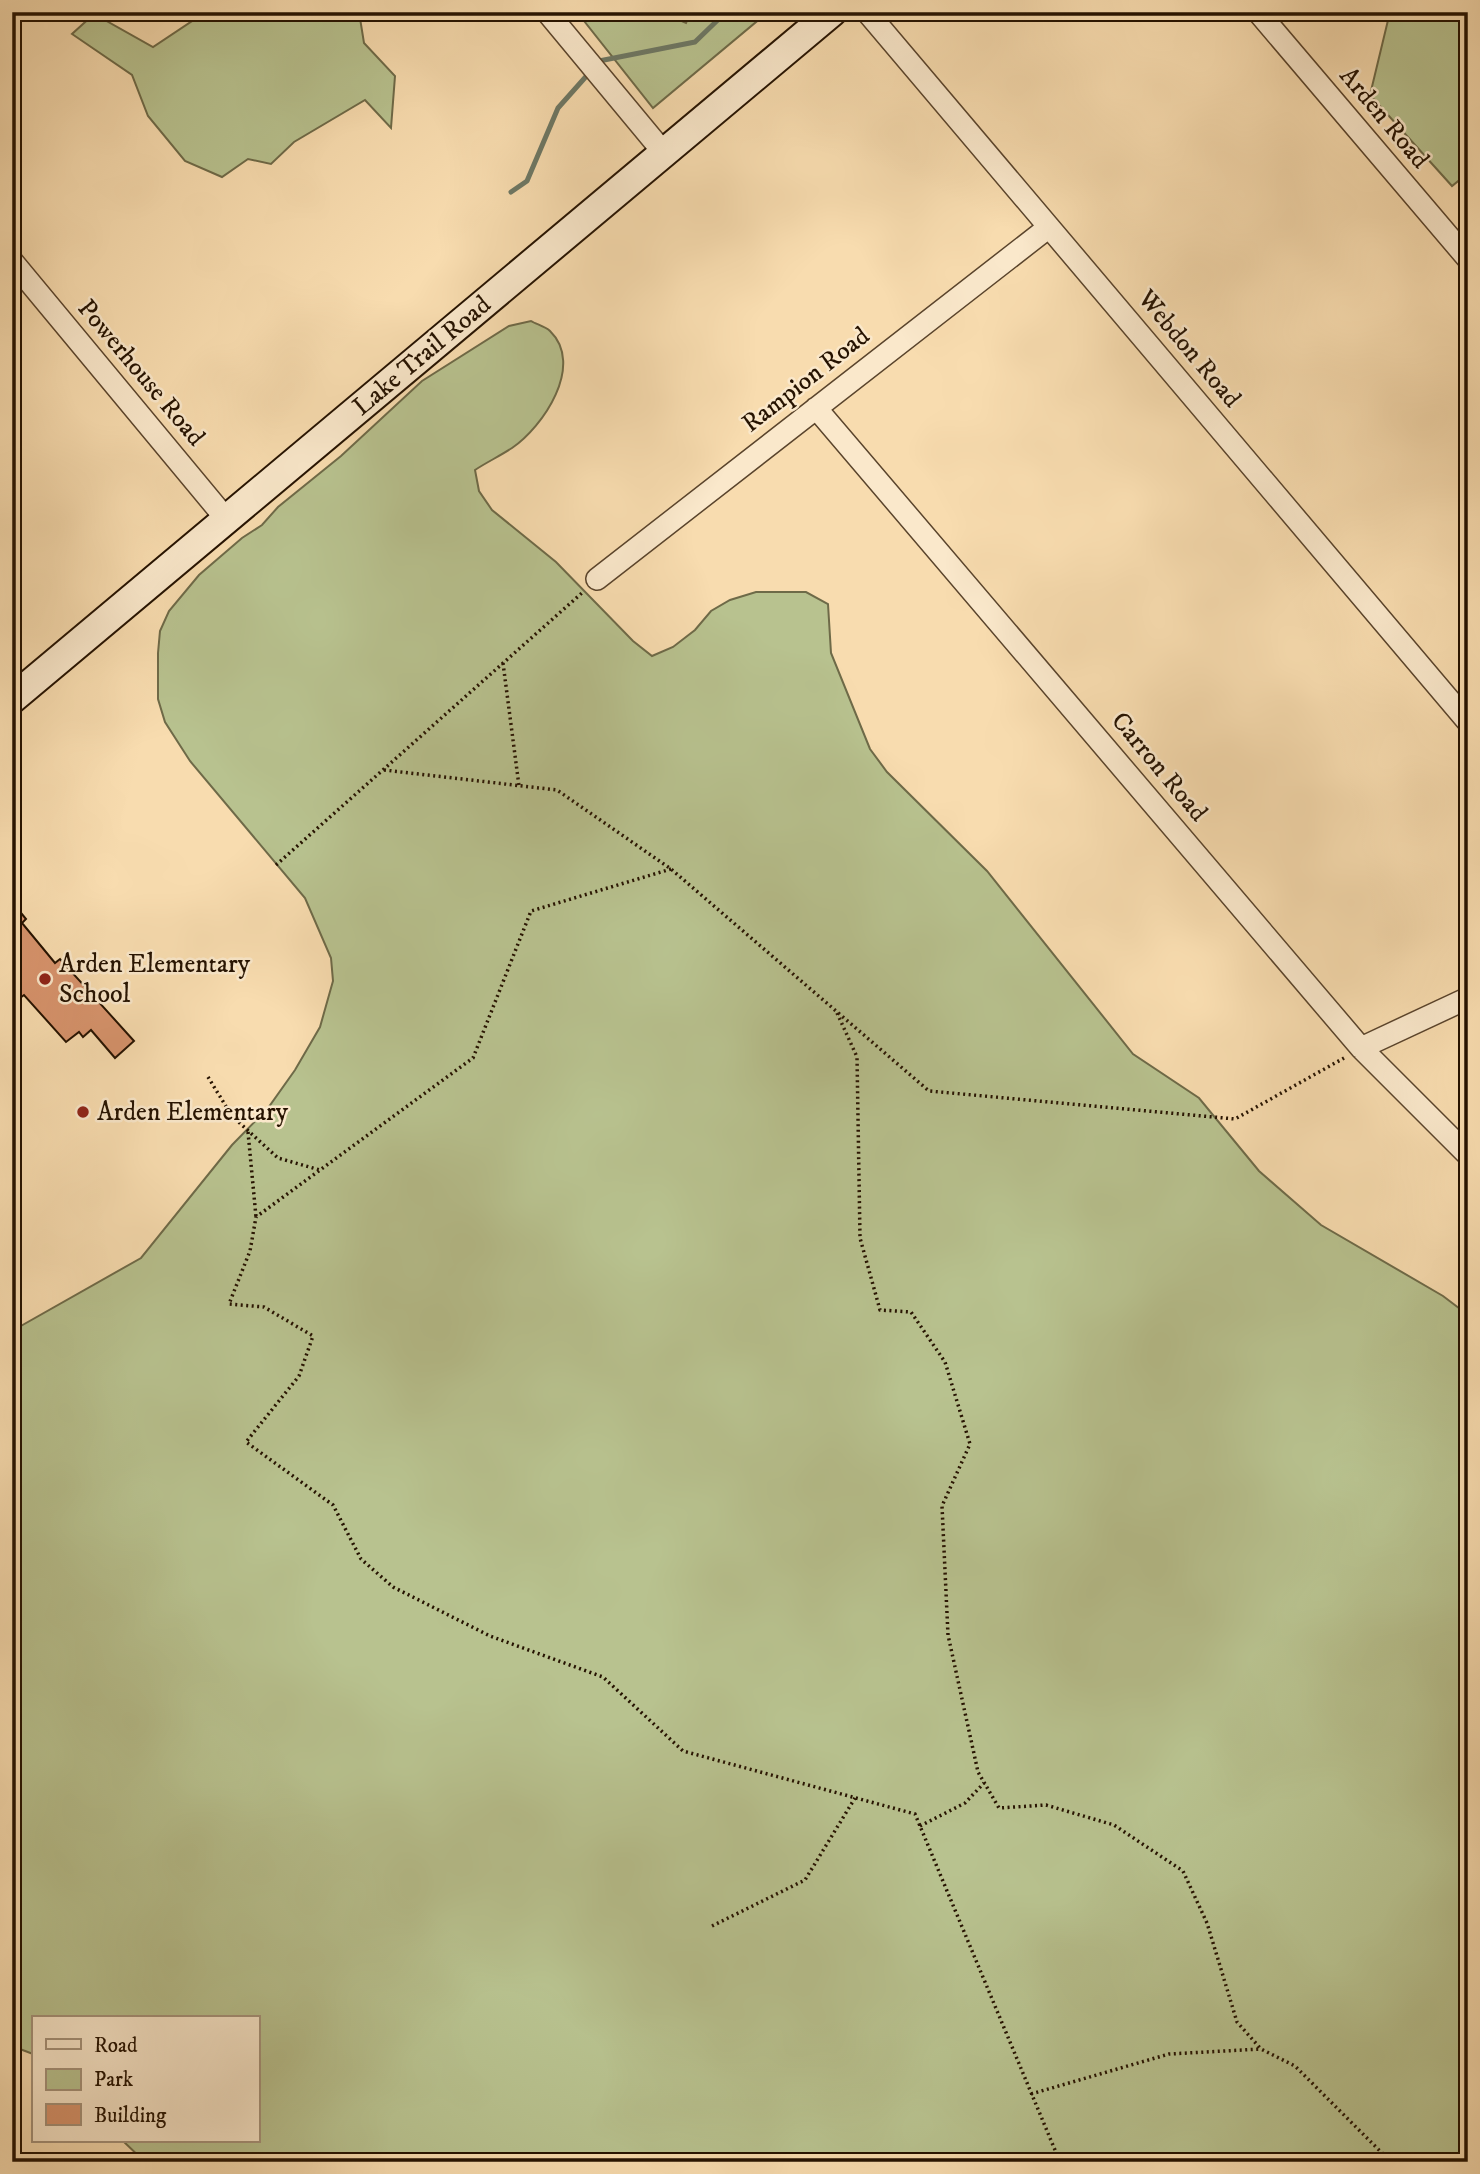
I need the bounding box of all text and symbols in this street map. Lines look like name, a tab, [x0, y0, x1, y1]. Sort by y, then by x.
street label: Arden Road	[1332, 60, 1436, 176]
street label: Webdon Road	[1129, 282, 1248, 415]
street label: Lake Trail Road	[346, 289, 498, 423]
street label: Powerhouse Road	[70, 293, 212, 453]
street label: Rampion Road	[735, 320, 877, 440]
street label: Carron Road	[1104, 705, 1215, 829]
place label: Arden Elementary School	[59, 948, 251, 1011]
marker: Arden Elementary School	[37, 971, 53, 987]
place label: Arden Elementary	[97, 1096, 289, 1129]
marker: Arden Elementary	[75, 1104, 91, 1120]
legend	[32, 2016, 259, 2142]
text: Road	[94, 2033, 138, 2059]
text: Park	[94, 2067, 134, 2093]
text: Building	[94, 2103, 167, 2129]

